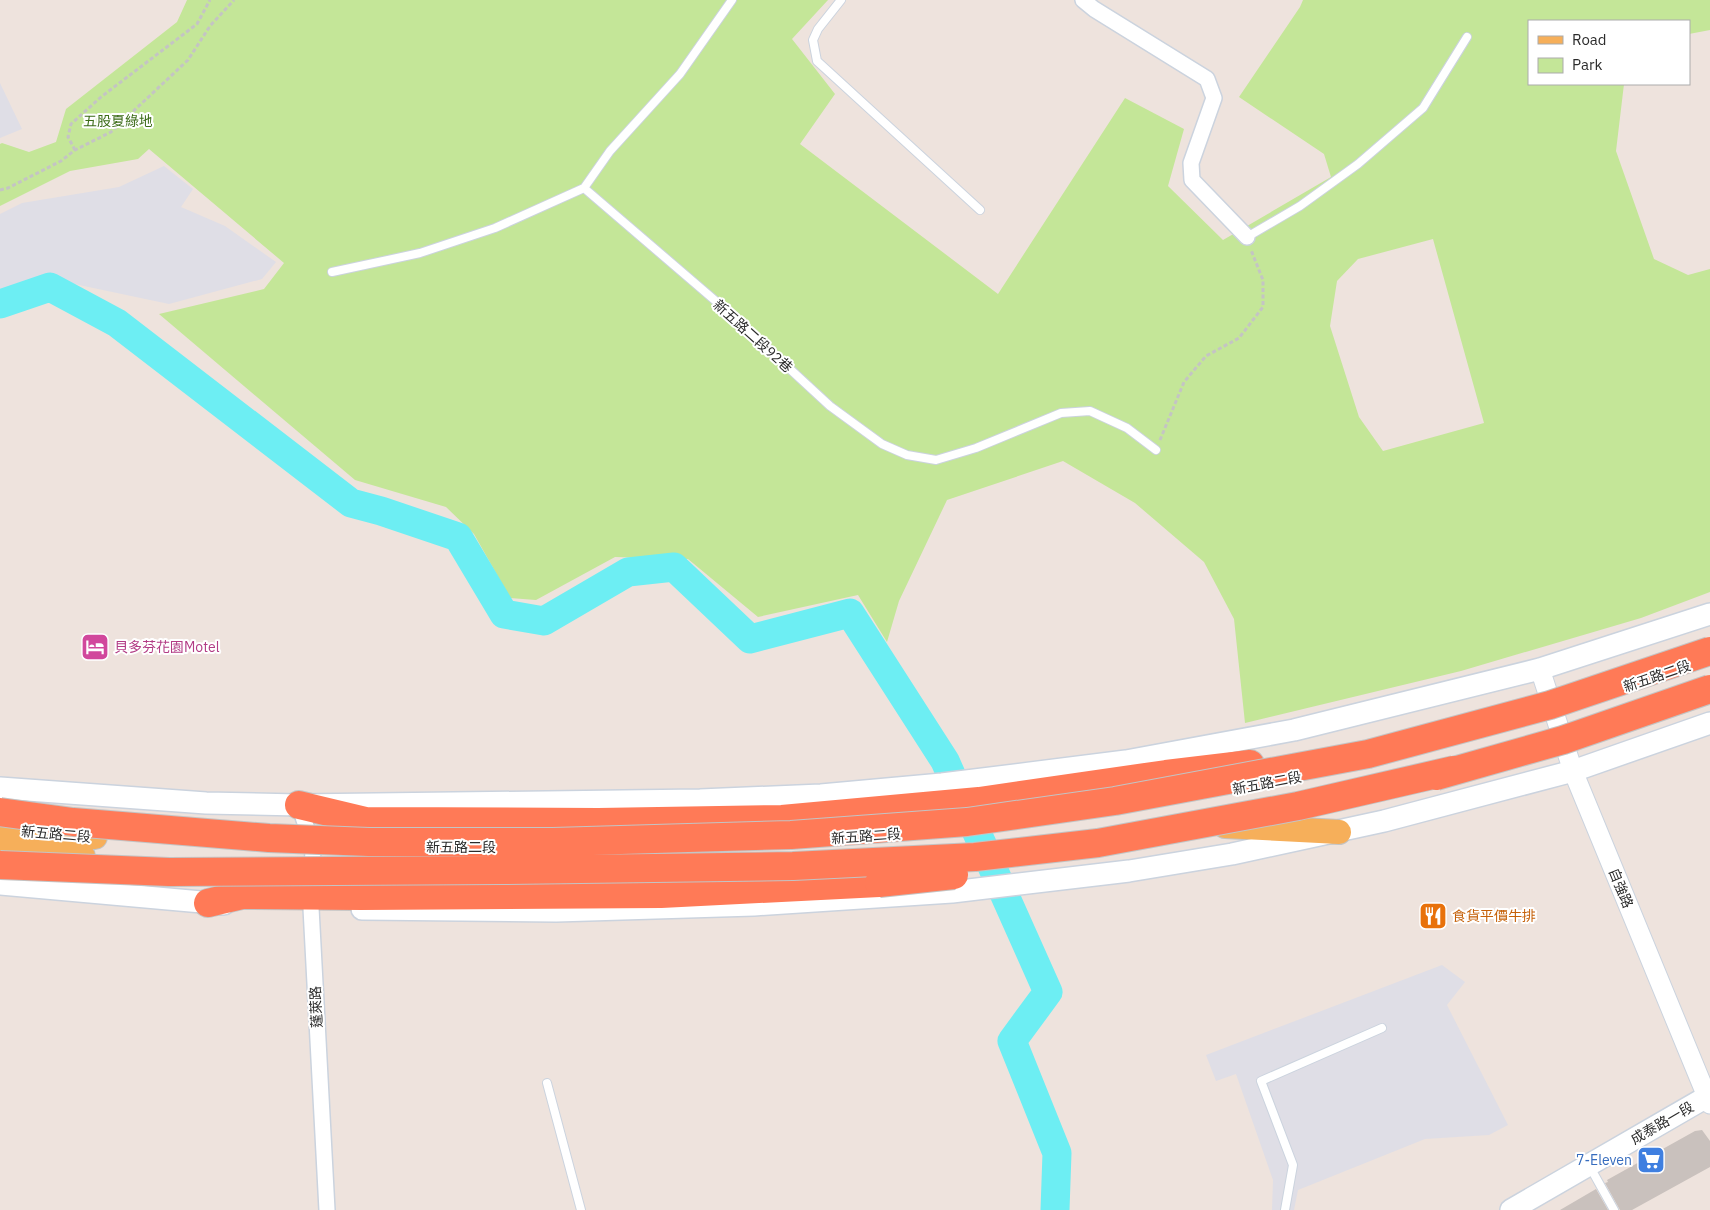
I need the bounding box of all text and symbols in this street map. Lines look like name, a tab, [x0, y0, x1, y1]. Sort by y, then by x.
legend	[1528, 20, 1690, 85]
text: Road	[1572, 30, 1607, 49]
text: Park	[1572, 55, 1602, 74]
park label: 五股夏綠地	[83, 112, 153, 130]
street label: 新五路二段92巷	[710, 296, 796, 376]
hotel icon: 貝多芬花園Motel	[80, 632, 110, 662]
place label: 貝多芬花園Motel	[114, 638, 220, 656]
street label: 新五路二段	[1621, 656, 1693, 696]
street label: 新五路二段	[1231, 767, 1303, 799]
street label: 新五路二段	[20, 822, 92, 846]
street label: 新五路二段	[830, 825, 902, 847]
street label: 新五路二段	[426, 838, 496, 856]
street label: 自強路	[1605, 865, 1637, 911]
restaurant icon: 食貨平價牛排	[1418, 901, 1448, 931]
place label: 食貨平價牛排	[1452, 907, 1536, 925]
street label: 蓬萊路	[306, 986, 326, 1028]
street label: 成泰路一段	[1627, 1098, 1697, 1148]
supermarket icon: 7-Eleven	[1636, 1145, 1666, 1175]
place label: 7-Eleven	[1576, 1151, 1632, 1169]

